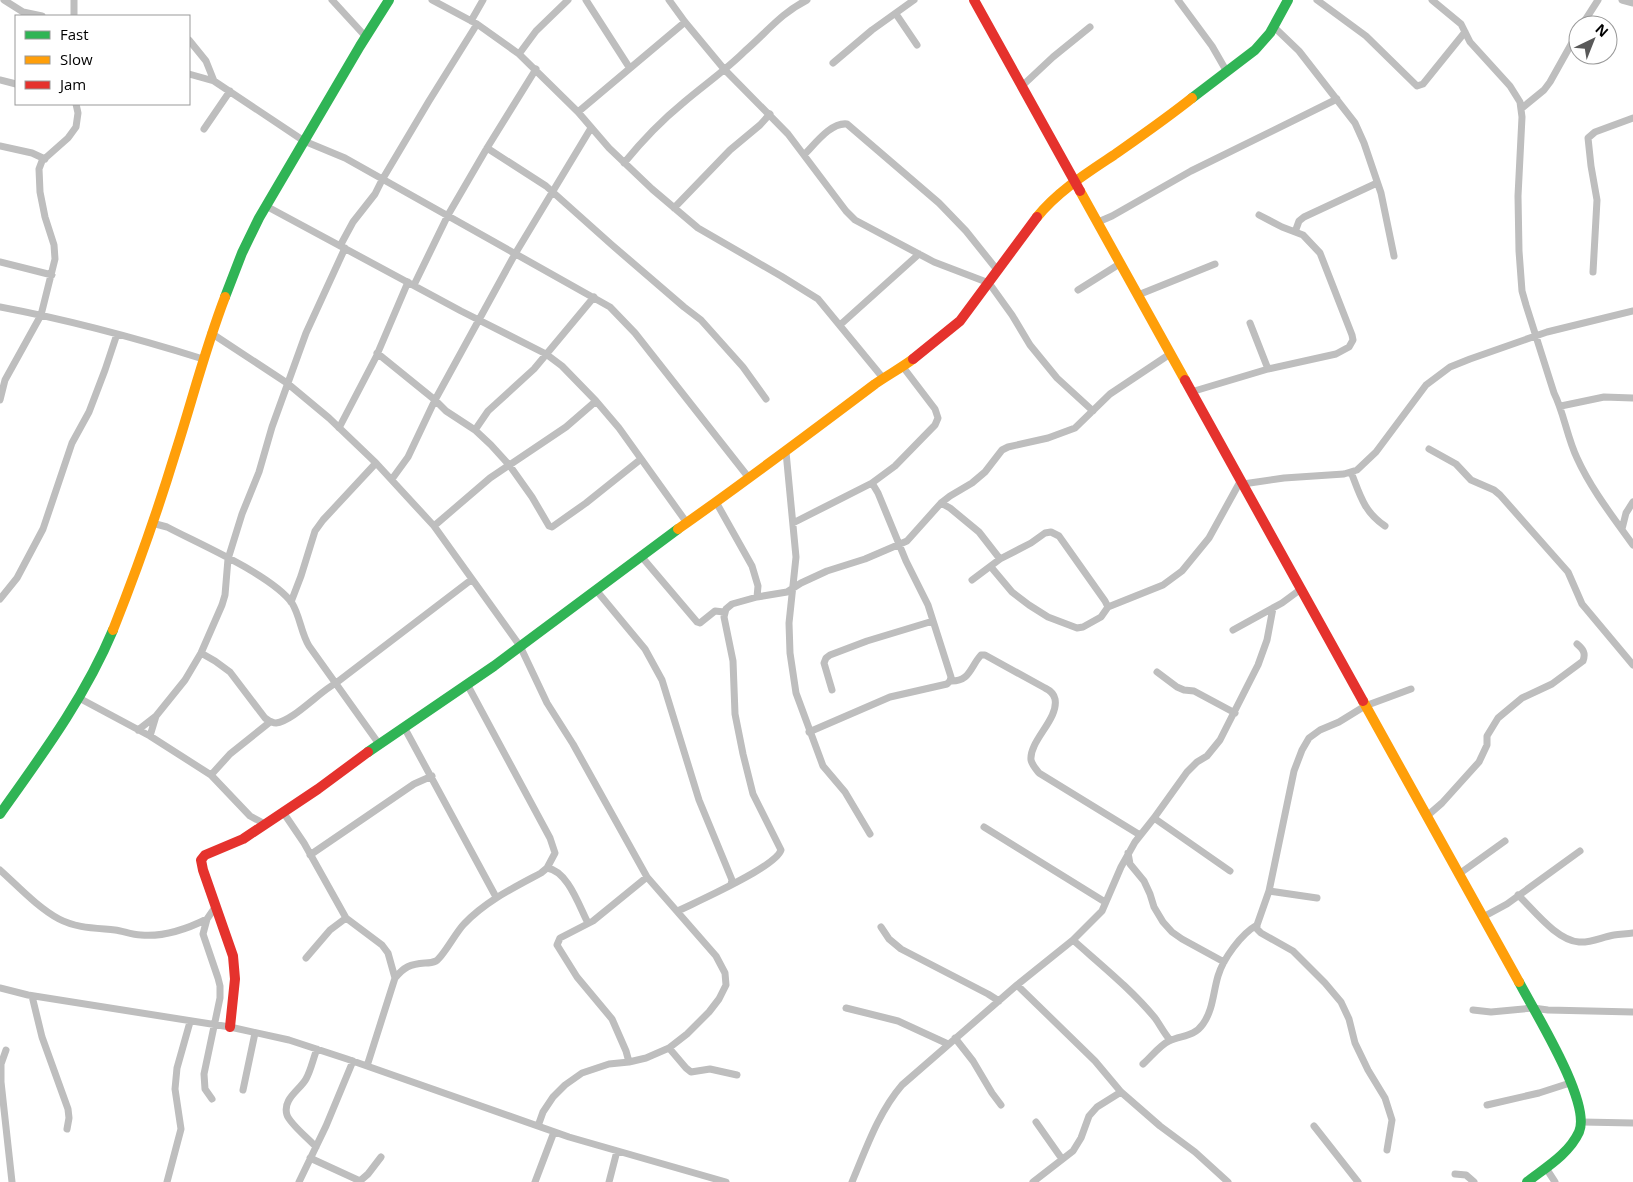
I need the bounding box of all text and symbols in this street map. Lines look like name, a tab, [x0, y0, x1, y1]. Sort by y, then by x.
legend	[15, 15, 190, 105]
north arrow	[1568, 15, 1618, 65]
text: N	[1592, 19, 1613, 41]
text: Fast	[60, 24, 89, 44]
text: Slow	[60, 49, 93, 69]
text: Jam	[58, 74, 86, 94]

